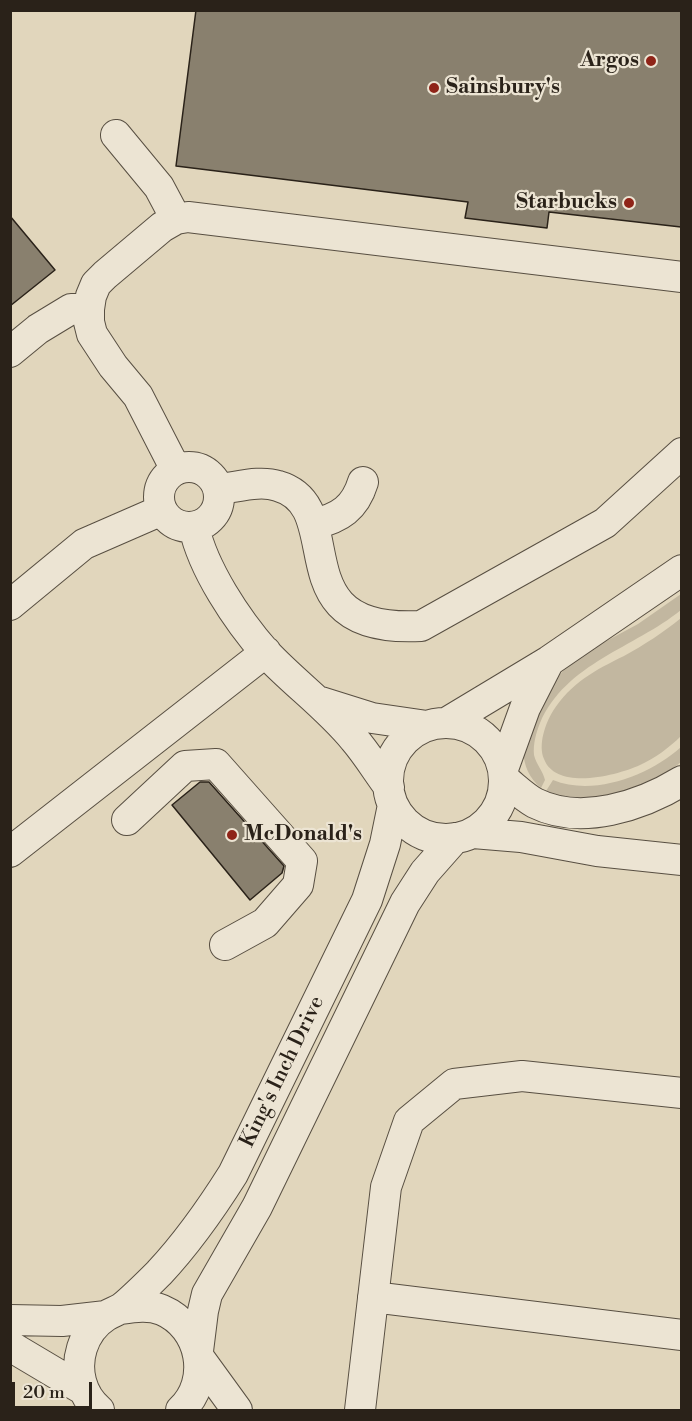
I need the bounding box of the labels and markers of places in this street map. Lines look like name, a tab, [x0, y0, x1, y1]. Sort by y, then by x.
place label: Argos	[580, 48, 639, 74]
marker: Argos	[644, 54, 658, 68]
place label: Sainsbury's	[446, 75, 560, 101]
marker: Sainsbury's	[427, 81, 441, 95]
place label: Starbucks	[516, 190, 617, 216]
marker: Starbucks	[622, 196, 636, 210]
place label: McDonald's	[244, 822, 362, 848]
marker: McDonald's	[225, 828, 239, 842]

